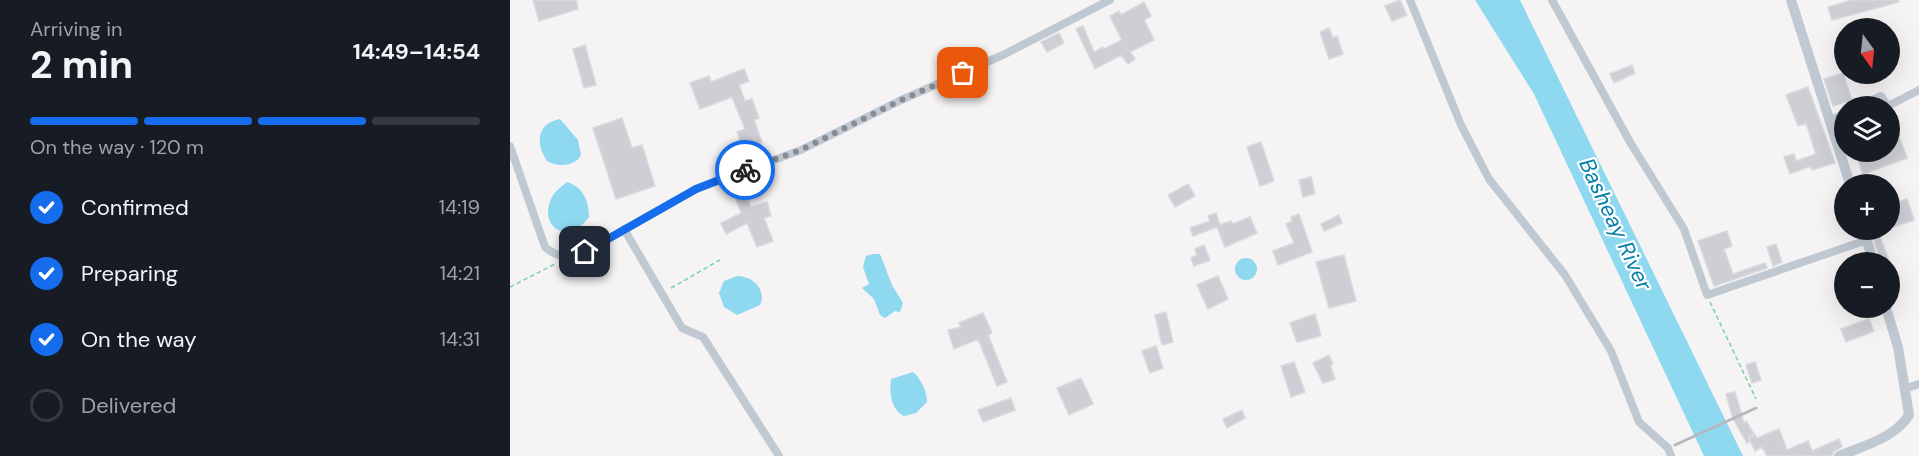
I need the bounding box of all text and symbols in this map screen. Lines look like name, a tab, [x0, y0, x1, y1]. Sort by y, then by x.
text: Arriving in	[30, 16, 122, 42]
north arrow	[1834, 18, 1900, 84]
map controls	[1834, 18, 1900, 318]
text: 14:49–14:54	[353, 37, 480, 66]
text: 2 min	[30, 39, 133, 90]
pin	[937, 47, 988, 98]
icon: bag	[946, 56, 979, 89]
button: layers	[1834, 96, 1900, 162]
text: On the way · 120 m	[30, 134, 204, 160]
courier	[715, 140, 775, 200]
water label: Basheay River	[1572, 153, 1659, 296]
icon: bike	[729, 154, 762, 187]
button: +	[1834, 174, 1900, 240]
icon: check	[30, 191, 63, 224]
text: Confirmed	[81, 193, 189, 222]
text: 14:19	[439, 194, 480, 220]
pin	[559, 226, 610, 277]
icon: home	[568, 235, 601, 268]
button: −	[1834, 252, 1900, 318]
icon: check	[30, 257, 63, 290]
text: Preparing	[81, 259, 178, 288]
text: 14:21	[440, 260, 480, 286]
icon: check	[30, 323, 63, 356]
text: On the way	[81, 325, 196, 354]
text: 14:31	[440, 326, 480, 352]
text: Delivered	[81, 391, 176, 420]

